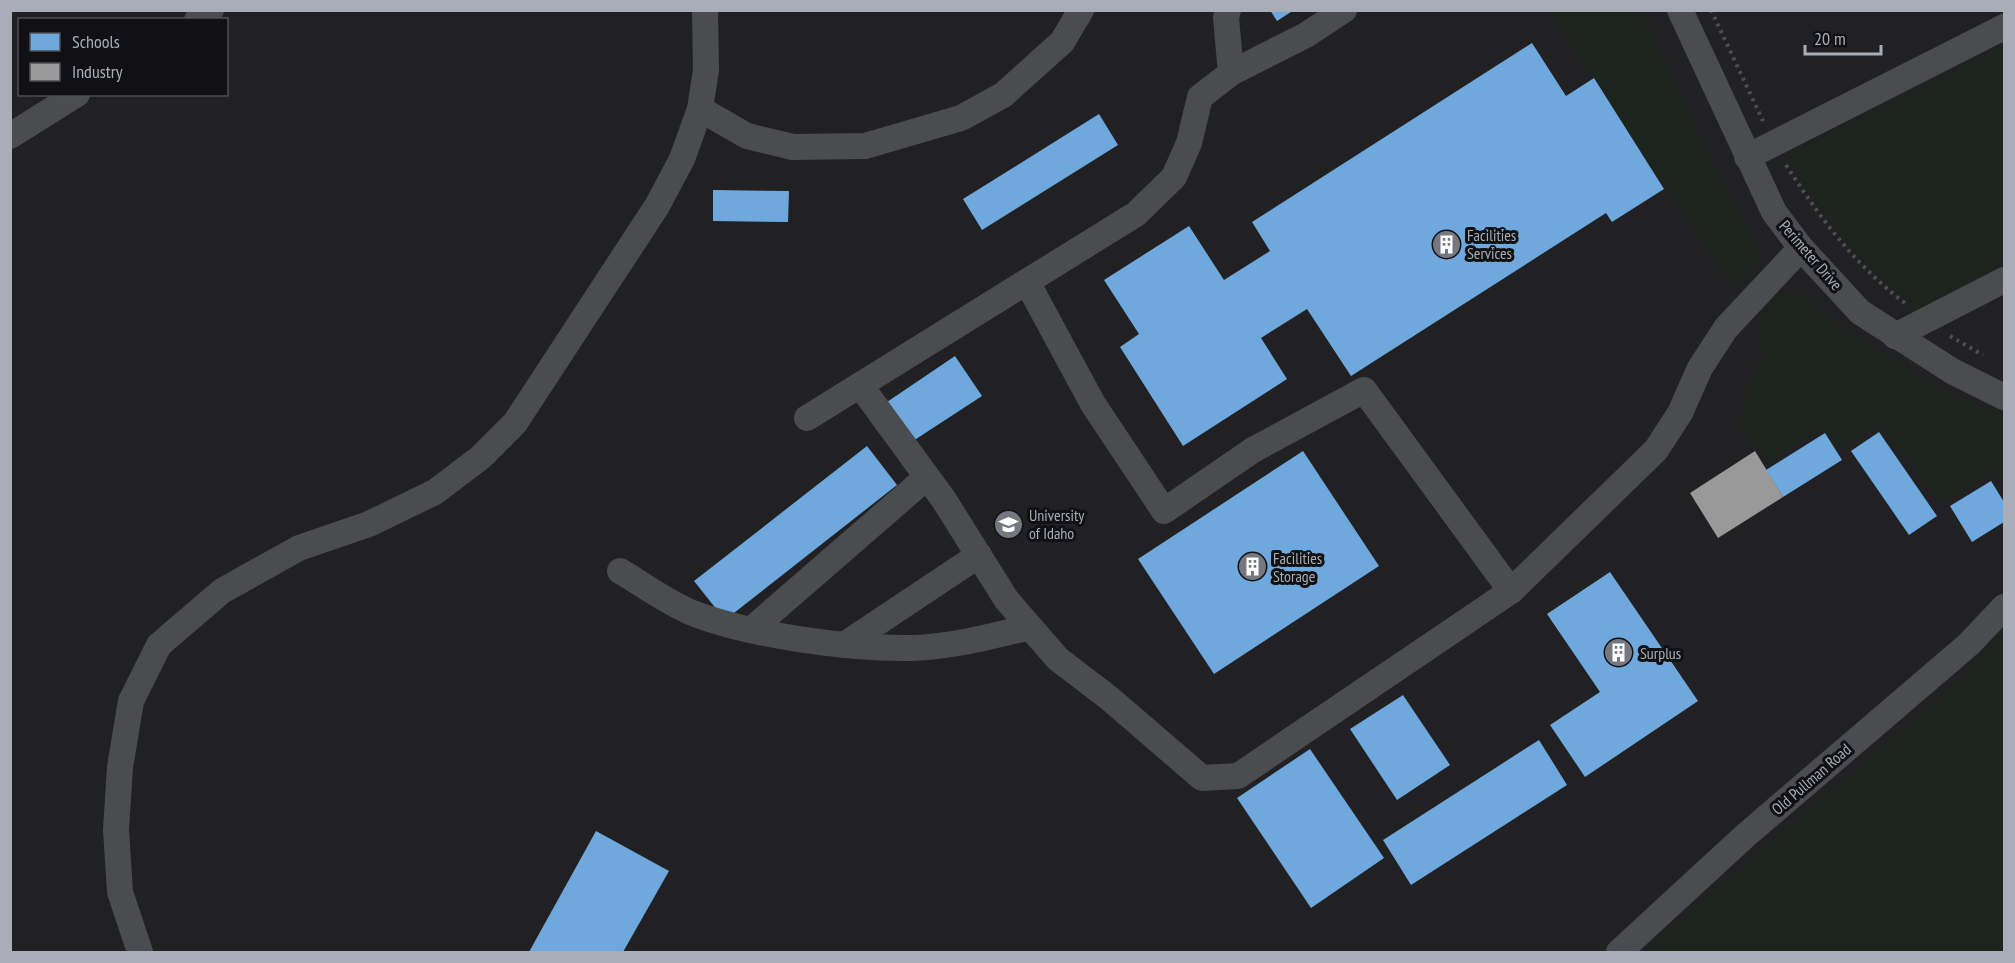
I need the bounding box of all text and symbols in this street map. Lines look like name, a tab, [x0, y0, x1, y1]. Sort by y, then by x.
legend	[18, 18, 228, 96]
scale bar	[1805, 18, 1882, 56]
text: 20 m	[1814, 27, 1846, 50]
text: Schools	[72, 30, 120, 53]
text: Industry	[72, 60, 123, 83]
street label: Perimeter Drive	[1775, 216, 1847, 294]
place label: Facilities Services	[1467, 225, 1516, 263]
building icon: Facilities Services	[1430, 228, 1462, 260]
place label: University of Idaho	[1029, 505, 1084, 543]
school or university icon: University of Idaho	[992, 508, 1024, 540]
place label: Facilities Storage	[1273, 548, 1322, 586]
building icon: Facilities Storage	[1236, 551, 1268, 583]
building icon: Surplus	[1603, 637, 1635, 669]
place label: Surplus	[1640, 643, 1681, 663]
street label: Old Pullman Road	[1767, 739, 1855, 819]

